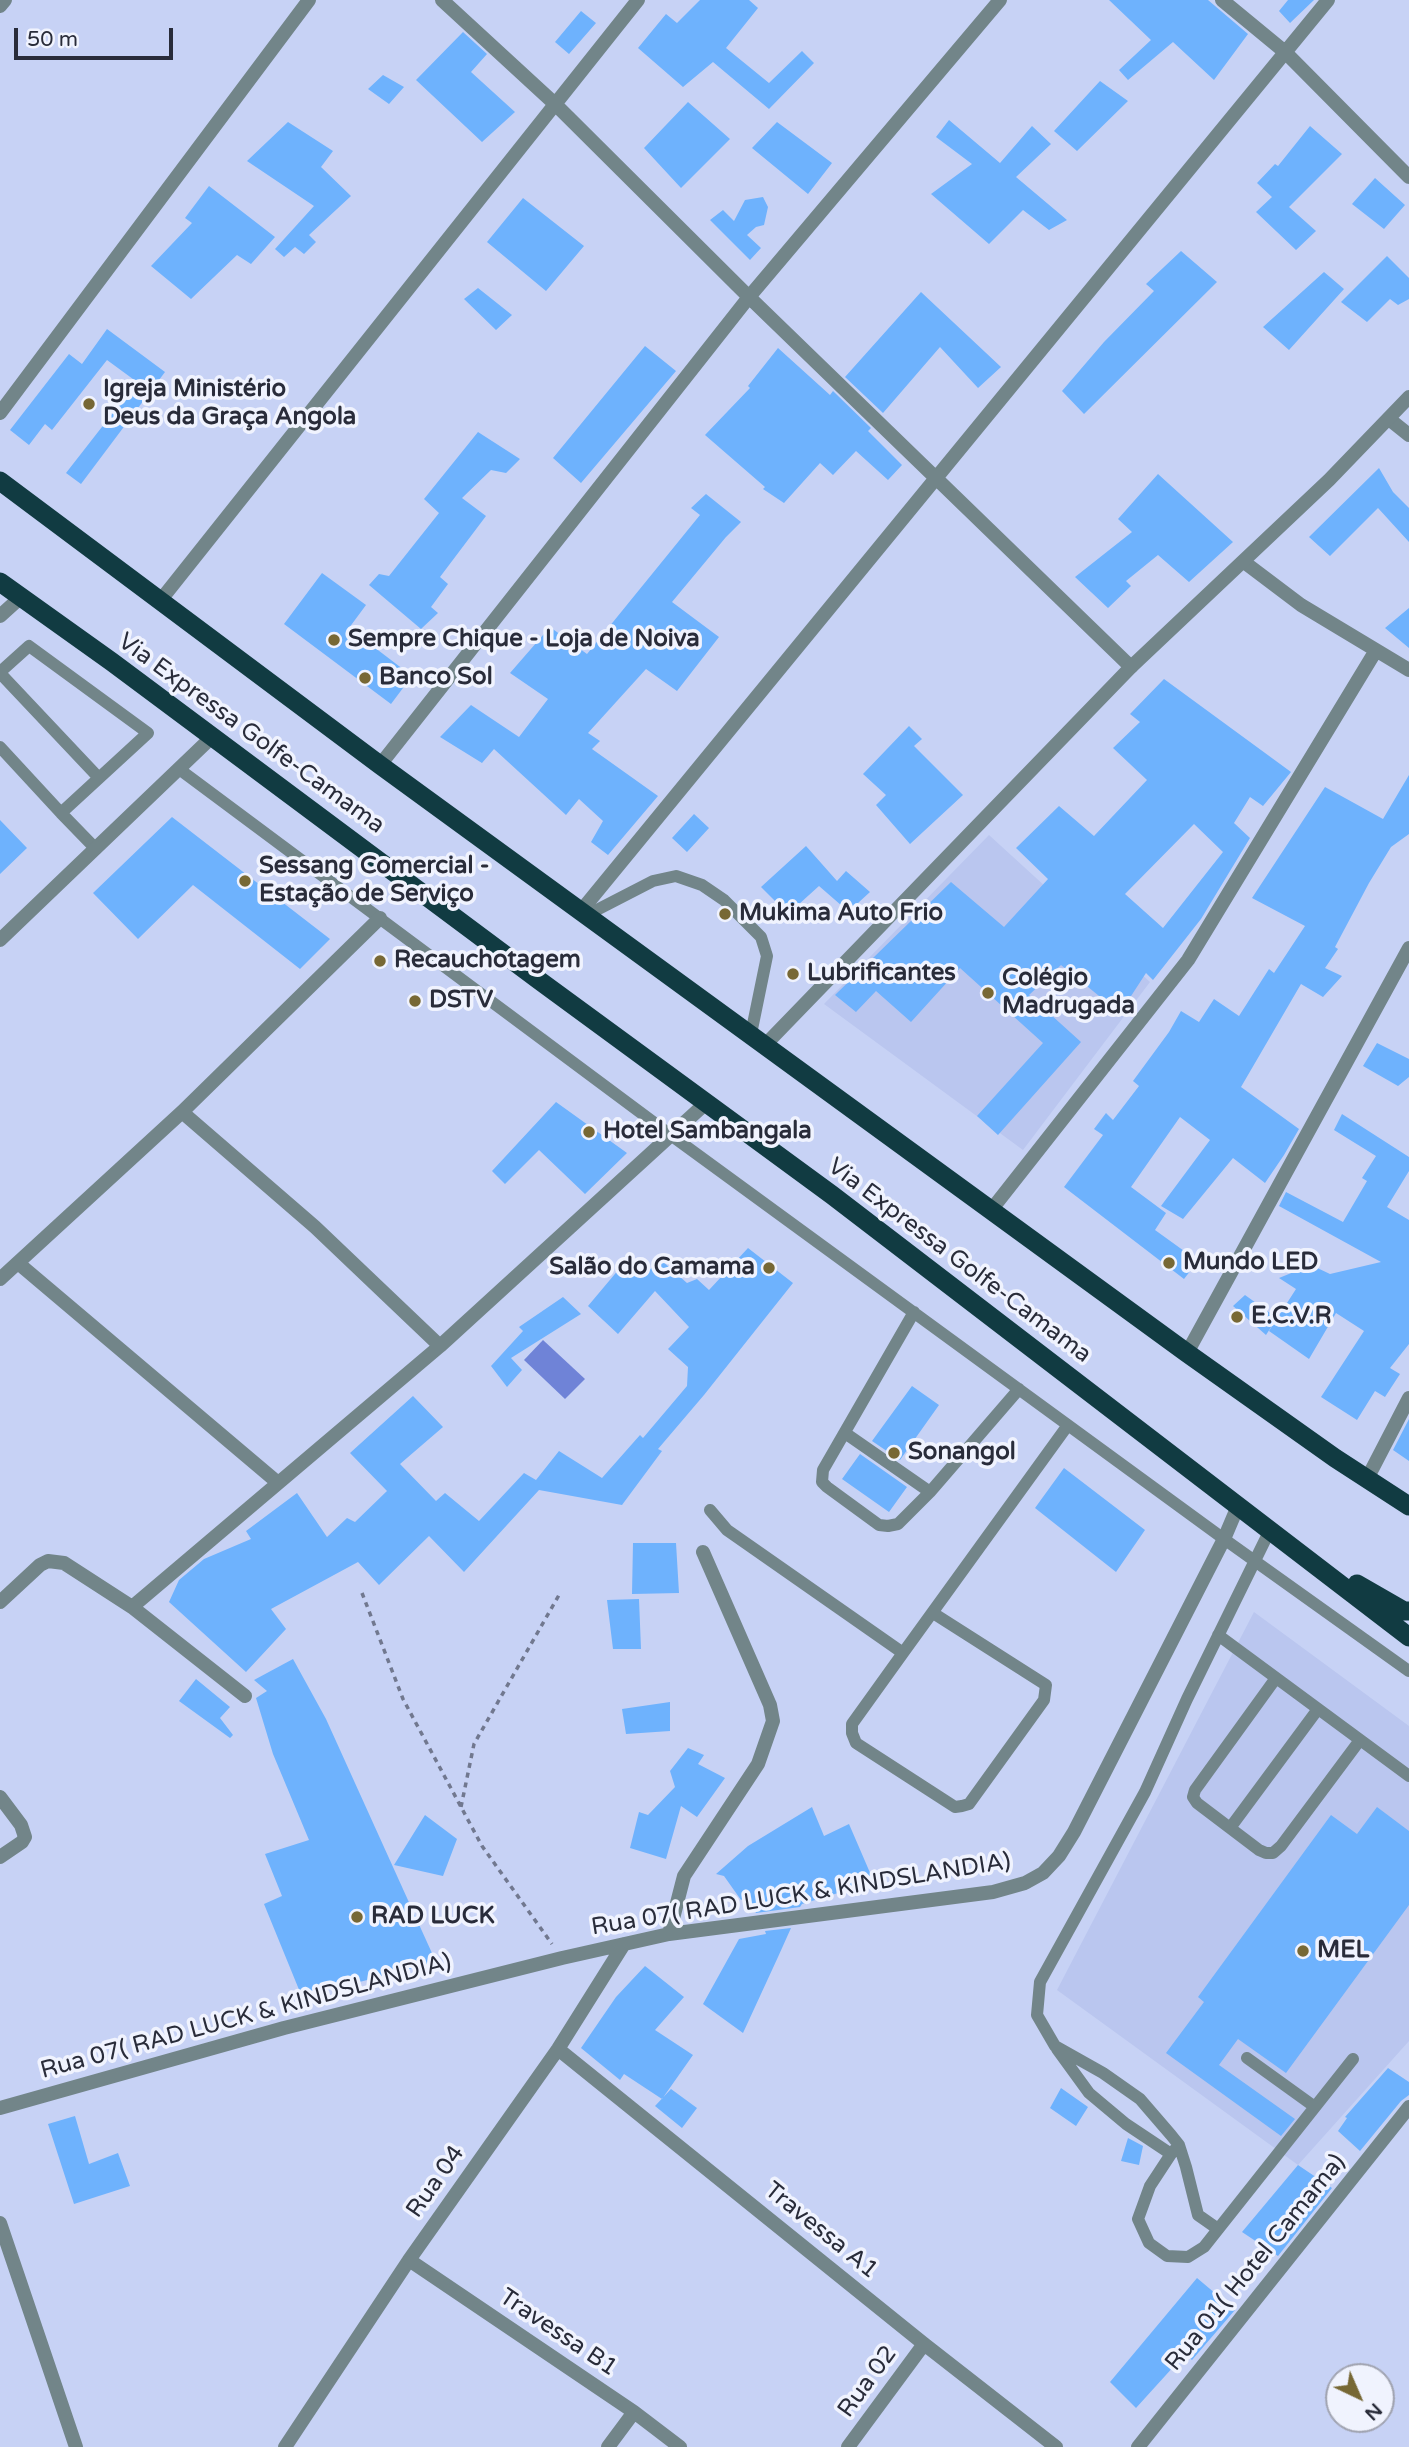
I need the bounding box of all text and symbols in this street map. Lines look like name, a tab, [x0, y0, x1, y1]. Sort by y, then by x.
scale bar	[18, 14, 177, 58]
text: 50 m	[27, 27, 78, 52]
place label: Igreja Ministério Deus da Graça Angola	[103, 376, 356, 432]
marker: Igreja Ministério Deus da Graça Angola	[81, 396, 97, 412]
place label: Sempre Chique - Loja de Noiva	[348, 626, 700, 654]
street label: Via Expressa Golfe-Camama	[112, 628, 390, 840]
marker: Sempre Chique - Loja de Noiva	[326, 632, 342, 648]
place label: Banco Sol	[379, 664, 493, 692]
marker: Banco Sol	[357, 670, 373, 686]
place label: Sessang Comercial - Estação de Serviço	[259, 853, 489, 909]
marker: Sessang Comercial - Estação de Serviço	[237, 873, 253, 889]
place label: Mukima Auto Frio	[739, 900, 943, 928]
marker: Mukima Auto Frio	[717, 906, 733, 922]
place label: Recauchotagem	[394, 947, 581, 975]
marker: Recauchotagem	[372, 953, 388, 969]
place label: Lubrificantes	[807, 960, 956, 988]
place label: Colégio Madrugada	[1002, 965, 1135, 1021]
marker: Lubrificantes	[785, 966, 801, 982]
marker: Colégio Madrugada	[980, 985, 996, 1001]
place label: DSTV	[429, 987, 493, 1015]
marker: DSTV	[407, 993, 423, 1009]
place label: Hotel Sambangala	[603, 1118, 812, 1146]
marker: Hotel Sambangala	[581, 1124, 597, 1140]
street label: Via Expressa Golfe-Camama	[822, 1152, 1096, 1370]
place label: Mundo LED	[1183, 1249, 1318, 1277]
place label: Salão do Camama	[549, 1254, 755, 1282]
marker: Mundo LED	[1161, 1255, 1177, 1271]
marker: Salão do Camama	[761, 1260, 777, 1276]
place label: E.C.V.R	[1251, 1303, 1332, 1331]
marker: E.C.V.R	[1229, 1309, 1245, 1325]
place label: Sonangol	[908, 1439, 1016, 1467]
marker: Sonangol	[886, 1445, 902, 1461]
street label: Rua 07( RAD LUCK & KINDSLANDIA)	[589, 1848, 1013, 1942]
place label: RAD LUCK	[371, 1903, 495, 1931]
marker: RAD LUCK	[349, 1909, 365, 1925]
place label: MEL	[1317, 1937, 1369, 1965]
marker: MEL	[1295, 1943, 1311, 1959]
street label: Rua 07( RAD LUCK & KINDSLANDIA)	[37, 1948, 455, 2086]
street label: Rua 04	[401, 2140, 471, 2224]
street label: Rua 01( Hotel Camama)	[1160, 2149, 1352, 2377]
street label: Travessa A1	[759, 2177, 883, 2285]
street label: Travessa B1	[493, 2283, 623, 2383]
street label: Rua 02	[832, 2341, 904, 2423]
north arrow	[1325, 2363, 1395, 2433]
text: N	[1360, 2398, 1386, 2425]

